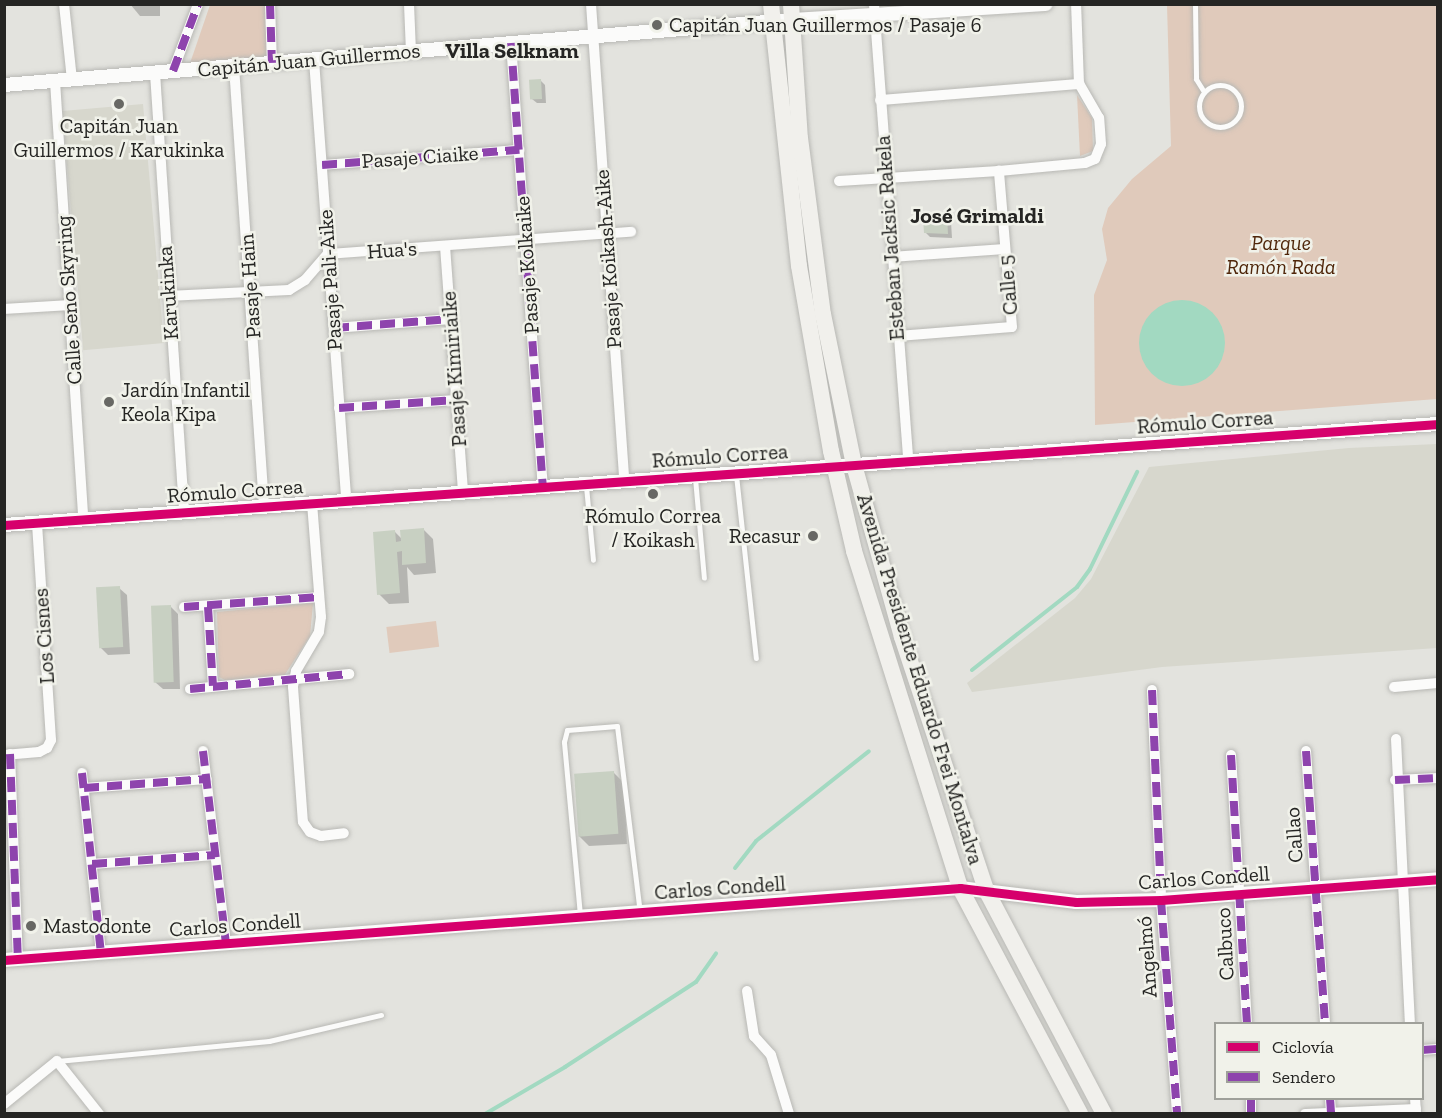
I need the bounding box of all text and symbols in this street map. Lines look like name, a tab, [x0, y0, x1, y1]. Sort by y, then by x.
place label: Capitán Juan Guillermos / Pasaje 6	[669, 12, 982, 38]
marker: Capitán Juan Guillermos / Pasaje 6	[650, 18, 664, 32]
street label: Capitán Juan Guillermos	[196, 38, 422, 82]
district label: Villa Selknam	[445, 38, 579, 64]
marker: Capitán Juan Guillermos / Karukinka	[112, 97, 126, 111]
place label: Capitán Juan Guillermos / Karukinka	[14, 113, 224, 163]
street label: Esteban Jacksic Rakela	[870, 134, 910, 342]
street label: Pasaje Ciaike	[361, 140, 479, 174]
street label: Pasaje Koikash-Aike	[589, 169, 627, 349]
street label: Pasaje Kolkaike	[510, 195, 544, 335]
district label: José Grimaldi	[910, 203, 1044, 229]
street label: Pasaje Pali-Aike	[313, 209, 347, 351]
street label: Calle Seno Skyring	[51, 215, 87, 385]
park label: Parque Ramón Rada	[1226, 230, 1336, 280]
street label: Pasaje Hain	[234, 233, 266, 339]
street label: Hua's	[366, 236, 418, 264]
street label: Karukinka	[152, 245, 184, 341]
street label: Calle 5	[993, 254, 1023, 316]
street label: Pasaje Kimiriaike	[436, 290, 472, 448]
place label: Jardín Infantil Keola Kipa	[121, 377, 250, 427]
marker: Jardín Infantil Keola Kipa	[102, 395, 116, 409]
street label: Rómulo Correa	[1136, 405, 1274, 439]
street label: Rómulo Correa	[651, 439, 789, 473]
street label: Rómulo Correa	[166, 474, 304, 508]
marker: Rómulo Correa / Koikash	[646, 487, 660, 501]
street label: Avenida Presidente Eduardo Frei Montalva	[851, 490, 989, 868]
place label: Rómulo Correa / Koikash	[585, 503, 721, 553]
place label: Recasur	[729, 523, 801, 549]
marker: Recasur	[806, 529, 820, 543]
street label: Los Cisnes	[28, 587, 60, 685]
street label: Callao	[1279, 806, 1309, 864]
street label: Carlos Condell	[1137, 861, 1271, 895]
street label: Carlos Condell	[653, 871, 787, 905]
street label: Calbuco	[1211, 907, 1239, 981]
street label: Carlos Condell	[168, 908, 302, 942]
place label: Mastodonte	[43, 913, 151, 939]
street label: Angelmó	[1132, 915, 1162, 999]
marker: Mastodonte	[24, 919, 38, 933]
legend	[1214, 1022, 1424, 1100]
text: Ciclovía	[1272, 1036, 1334, 1058]
text: Sendero	[1272, 1066, 1336, 1088]

